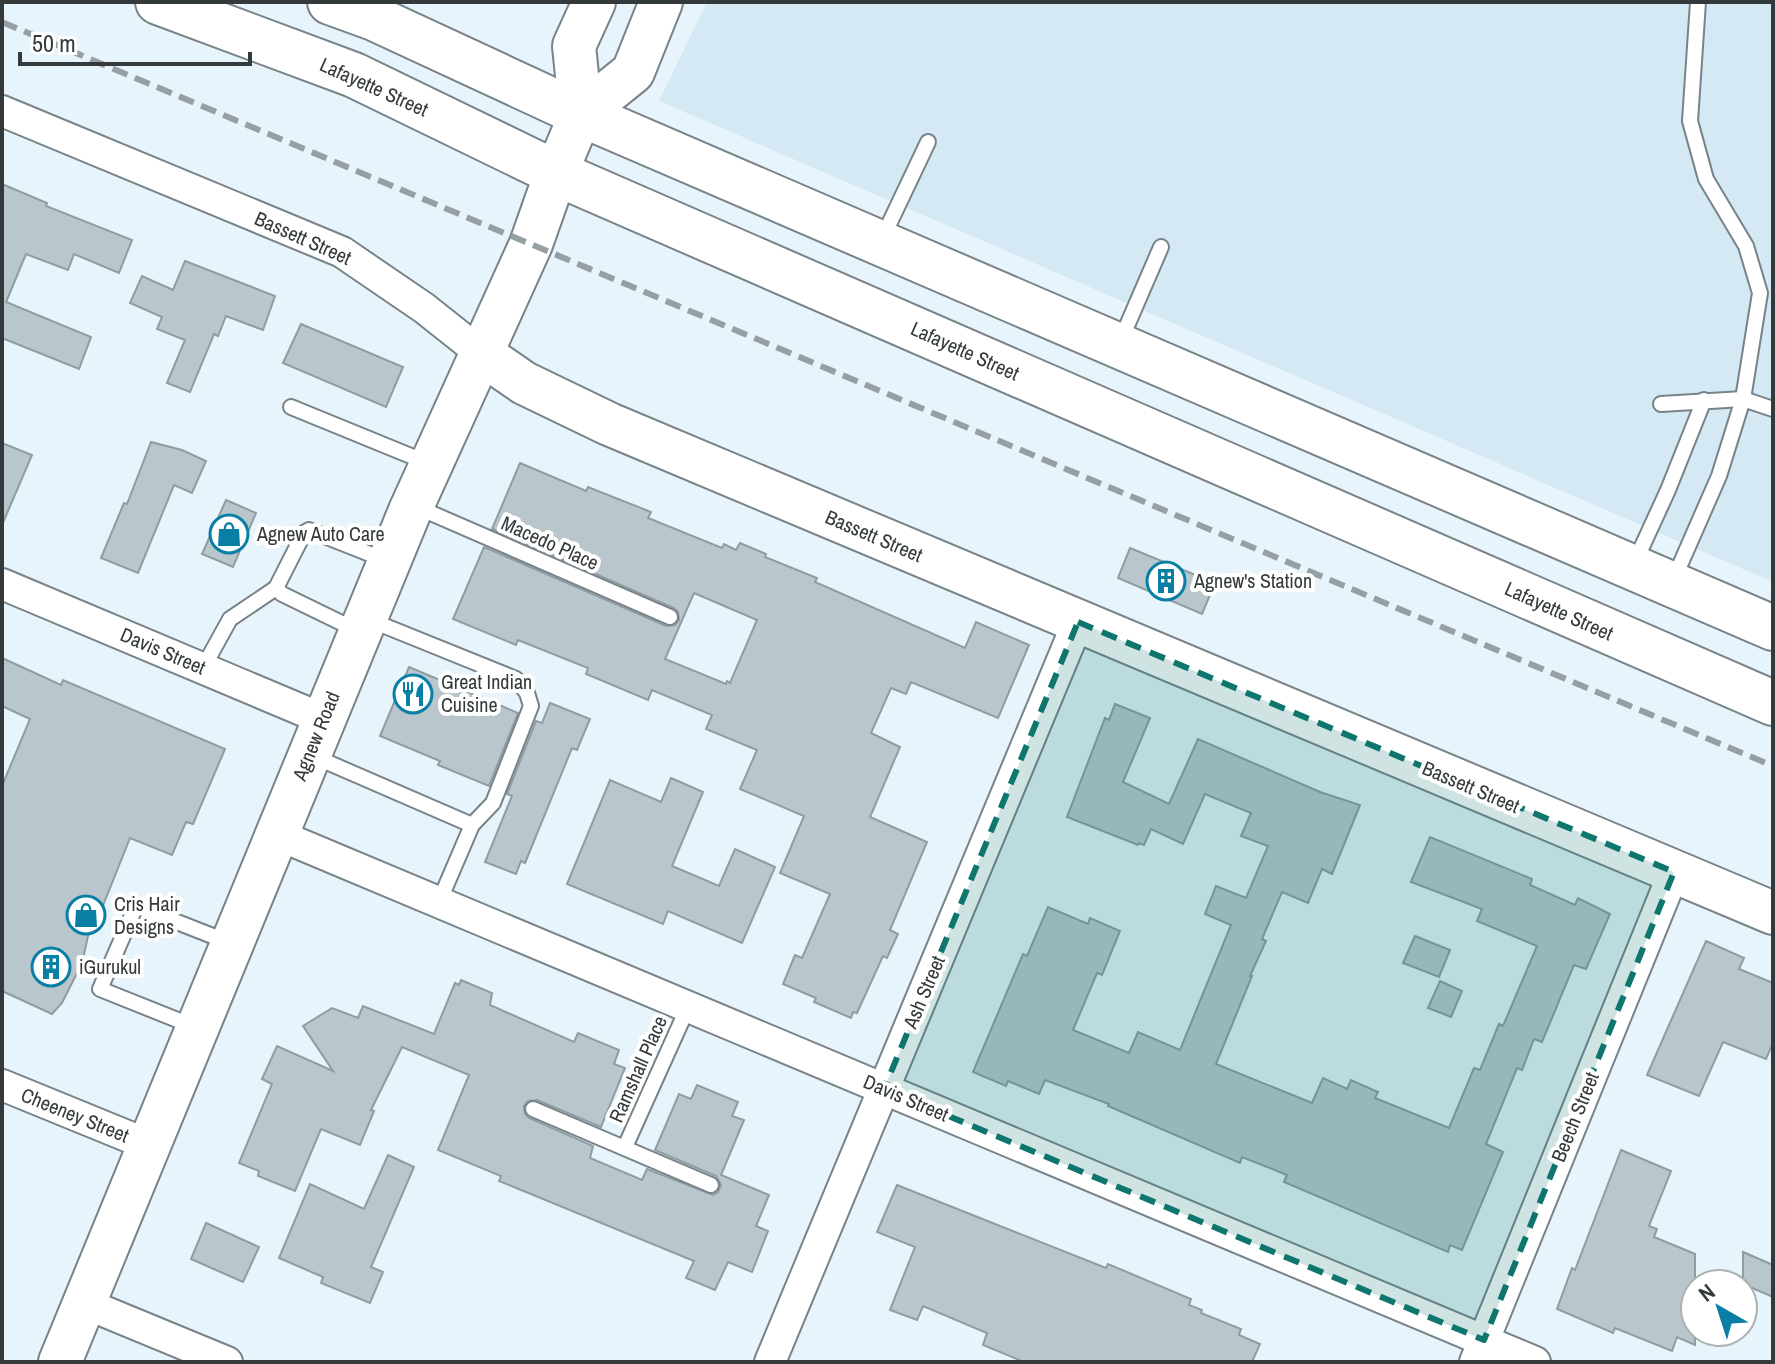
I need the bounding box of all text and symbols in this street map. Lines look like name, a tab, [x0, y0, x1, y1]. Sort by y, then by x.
scale bar	[20, 16, 250, 66]
text: 50 m	[32, 27, 76, 59]
street label: Lafayette Street	[316, 51, 433, 123]
street label: Bassett Street	[251, 204, 356, 271]
street label: Lafayette Street	[907, 315, 1024, 387]
street label: Bassett Street	[822, 503, 927, 568]
street label: Macedo Place	[497, 509, 603, 576]
shop icon: Agnew Auto Care	[208, 513, 250, 555]
place label: Agnew Auto Care	[256, 520, 385, 547]
building icon: Agnew's Station	[1145, 560, 1187, 602]
place label: Agnew's Station	[1193, 567, 1312, 594]
street label: Lafayette Street	[1501, 575, 1618, 647]
street label: Davis Street	[116, 620, 210, 681]
place label: Great Indian Cuisine	[441, 668, 532, 718]
restaurant icon: Great Indian Cuisine	[392, 673, 434, 715]
street label: Agnew Road	[285, 687, 346, 785]
street label: Bassett Street	[1419, 754, 1524, 819]
place label: Cris Hair Designs	[114, 890, 180, 940]
shop icon: Cris Hair Designs	[65, 894, 107, 936]
building icon: iGurukul	[30, 946, 72, 988]
street label: Ash Street	[896, 951, 951, 1033]
place label: iGurukul	[79, 953, 141, 980]
street label: Ramshall Place	[602, 1011, 673, 1126]
street label: Davis Street	[859, 1067, 953, 1128]
street label: Beech Street	[1544, 1067, 1605, 1166]
street label: Cheeney Street	[17, 1081, 133, 1149]
north arrow	[1679, 1268, 1759, 1348]
text: N	[1692, 1277, 1721, 1308]

